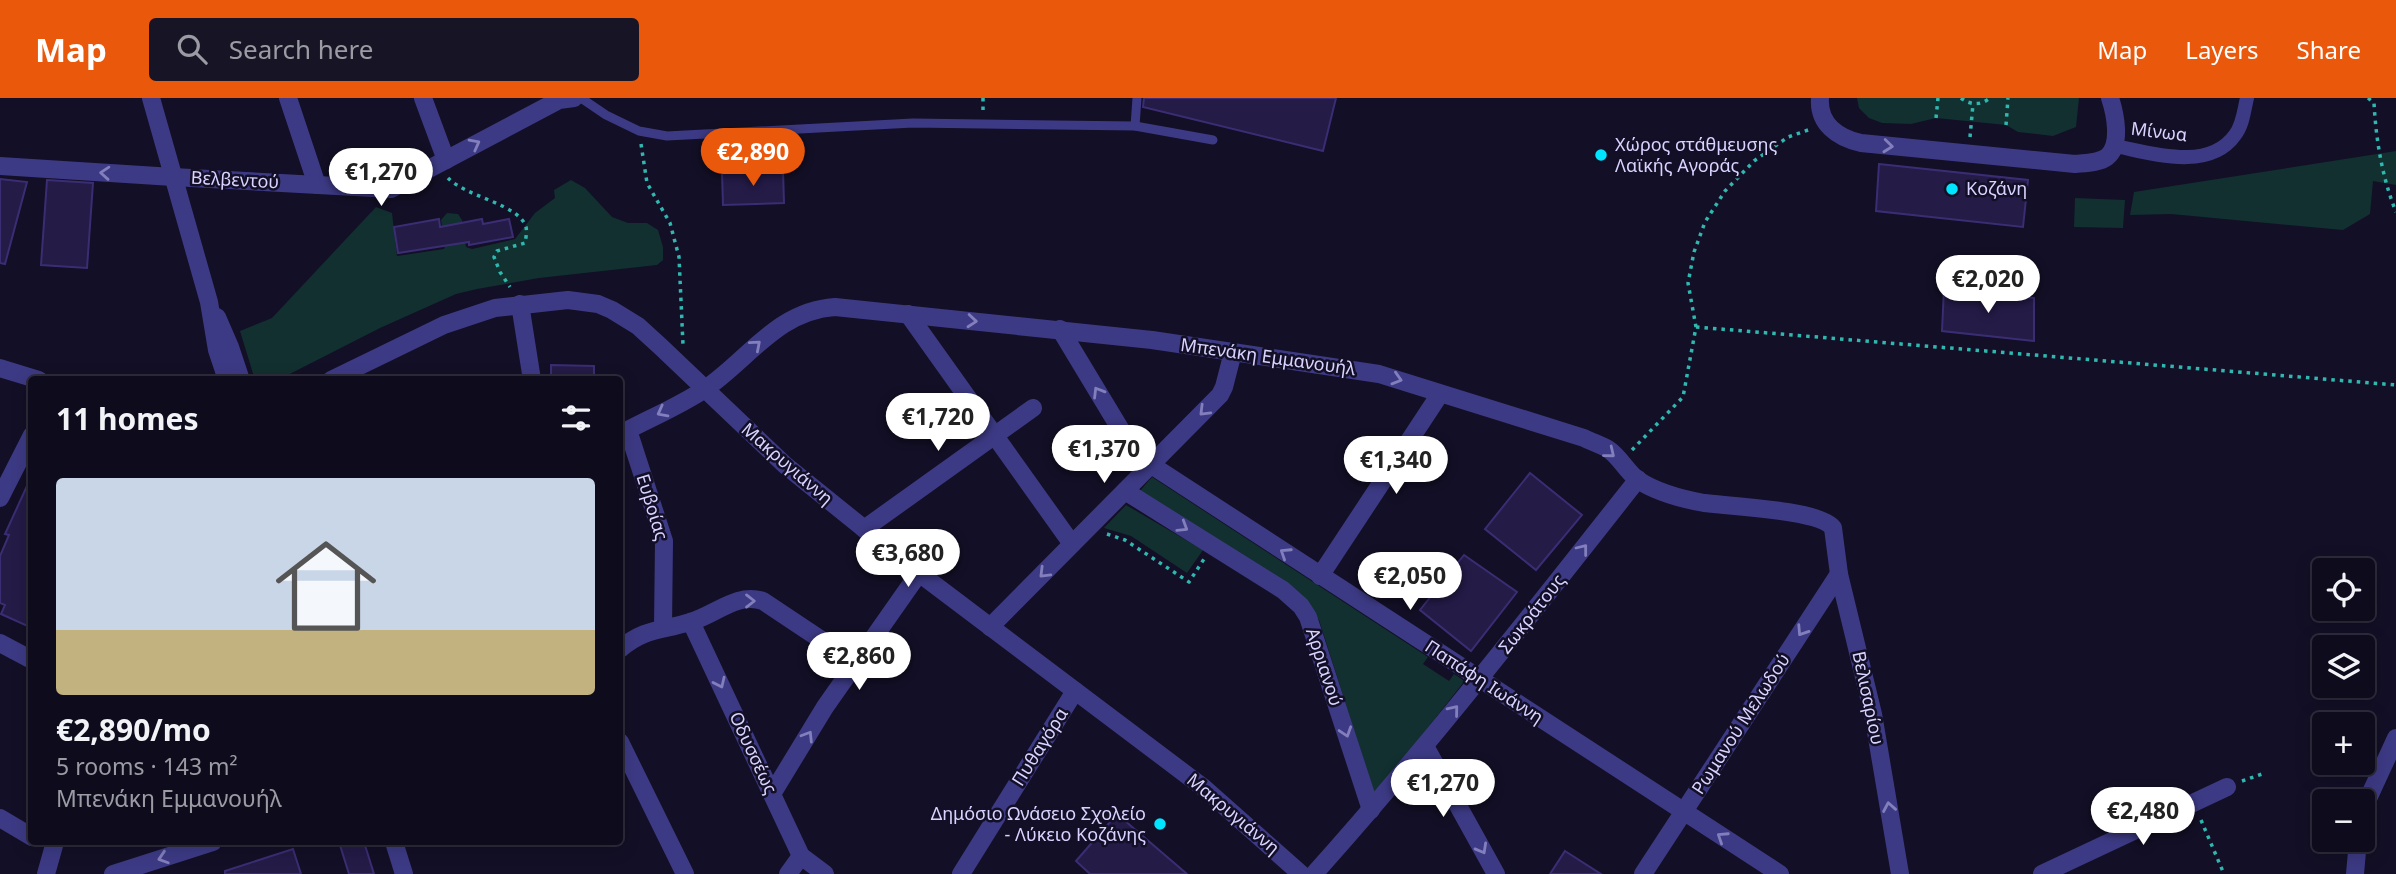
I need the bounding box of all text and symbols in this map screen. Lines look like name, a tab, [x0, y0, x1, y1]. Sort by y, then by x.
search box	[149, 18, 639, 81]
text: Map	[35, 27, 107, 72]
icon: search	[173, 30, 211, 68]
text: Search here	[229, 31, 373, 67]
text: Map	[2097, 33, 2147, 66]
text: Layers	[2185, 33, 2259, 66]
text: Share	[2297, 33, 2361, 66]
street label: Μίνωα	[2130, 116, 2189, 146]
pin: €2,890	[696, 129, 810, 188]
place label: Χώρος στάθμευσης Λαϊκής Αγοράς	[1615, 132, 1777, 177]
text: €2,890	[717, 135, 789, 167]
one-way arrow	[1882, 138, 1893, 153]
one-way arrow	[468, 139, 480, 153]
marker: Χώρος στάθμευσης Λαϊκής Αγοράς	[1593, 147, 1609, 163]
pin: €1,270	[324, 148, 438, 208]
text: €1,270	[345, 155, 417, 187]
street label: Βελβεντού	[190, 165, 280, 193]
one-way arrow	[99, 166, 110, 181]
place label: Κοζάνη	[1966, 176, 2027, 200]
marker: Κοζάνη	[1944, 181, 1960, 197]
pin: €2,020	[1931, 256, 2045, 315]
text: €2,020	[1952, 262, 2024, 294]
one-way arrow	[966, 313, 978, 328]
street label: Μπενάκη Εμμανουήλ	[1179, 332, 1358, 380]
one-way arrow	[748, 341, 761, 353]
one-way arrow	[1390, 370, 1402, 385]
one-way arrow	[1093, 386, 1106, 399]
pin: €1,720	[881, 394, 995, 453]
text: 11 homes	[56, 398, 199, 439]
icon: filters	[557, 399, 595, 437]
text: €1,720	[902, 400, 974, 432]
one-way arrow	[1199, 403, 1212, 416]
one-way arrow	[657, 404, 670, 417]
street label: Μακρυγιάννη	[737, 417, 839, 510]
pin: €1,370	[1047, 426, 1161, 485]
text: €1,370	[1068, 432, 1140, 464]
pin: €1,340	[1339, 436, 1453, 496]
text: €1,340	[1360, 443, 1432, 475]
one-way arrow	[1603, 445, 1615, 458]
street label: Ευβoίας	[632, 471, 674, 543]
one-way arrow	[1175, 519, 1188, 532]
icon: home	[263, 523, 389, 649]
pin: €3,680	[851, 530, 965, 589]
text: €3,680	[872, 536, 944, 568]
one-way arrow	[1574, 544, 1587, 557]
one-way arrow	[1279, 549, 1292, 562]
pin: €2,050	[1353, 552, 1467, 612]
map controls	[2312, 558, 2375, 852]
button: locate	[2312, 558, 2375, 621]
text: €2,050	[1374, 559, 1446, 591]
one-way arrow	[1039, 564, 1052, 577]
street label: Σωκράτους	[1493, 568, 1570, 658]
one-way arrow	[745, 593, 756, 609]
one-way arrow	[1797, 623, 1810, 636]
street label: Αρριανού	[1301, 625, 1349, 709]
pin: €2,860	[802, 632, 916, 692]
street label: Παπάφη Ιωάννη	[1421, 634, 1548, 728]
button: layers	[2312, 635, 2375, 698]
text: €2,860	[823, 639, 895, 671]
street label: Ρωμανού Μελωδού	[1686, 648, 1795, 799]
street label: Βελισαρίου	[1847, 649, 1891, 747]
one-way arrow	[712, 676, 726, 688]
street label: Πυθαγόρα	[1006, 703, 1073, 790]
one-way arrow	[1446, 706, 1458, 719]
street label: Οδυσσέως	[724, 708, 784, 798]
text: €2,890/mo	[56, 709, 211, 750]
button: +	[2312, 712, 2375, 775]
one-way arrow	[1338, 725, 1352, 738]
one-way arrow	[799, 730, 812, 743]
text: 5 rooms · 143 m²	[56, 750, 238, 782]
pin: €1,270	[1386, 760, 1500, 819]
text: €1,270	[1407, 766, 1479, 798]
street label: Μακρυγιάννη	[1182, 767, 1285, 859]
text: Μπενάκη Εμμανουήλ	[56, 782, 282, 814]
pin: €2,480	[2086, 788, 2200, 847]
button: −	[2312, 789, 2375, 852]
text: €2,480	[2107, 794, 2179, 826]
place label: Δημόσιο Ωνάσειο Σχολείο - Λύκειο Κοζάνης	[931, 801, 1146, 846]
one-way arrow	[1882, 801, 1897, 813]
marker: Δημόσιο Ωνάσειο Σχολείο - Λύκειο Κοζάνης	[1152, 816, 1168, 832]
one-way arrow	[1717, 832, 1730, 845]
one-way arrow	[1474, 841, 1487, 854]
one-way arrow	[158, 850, 170, 864]

